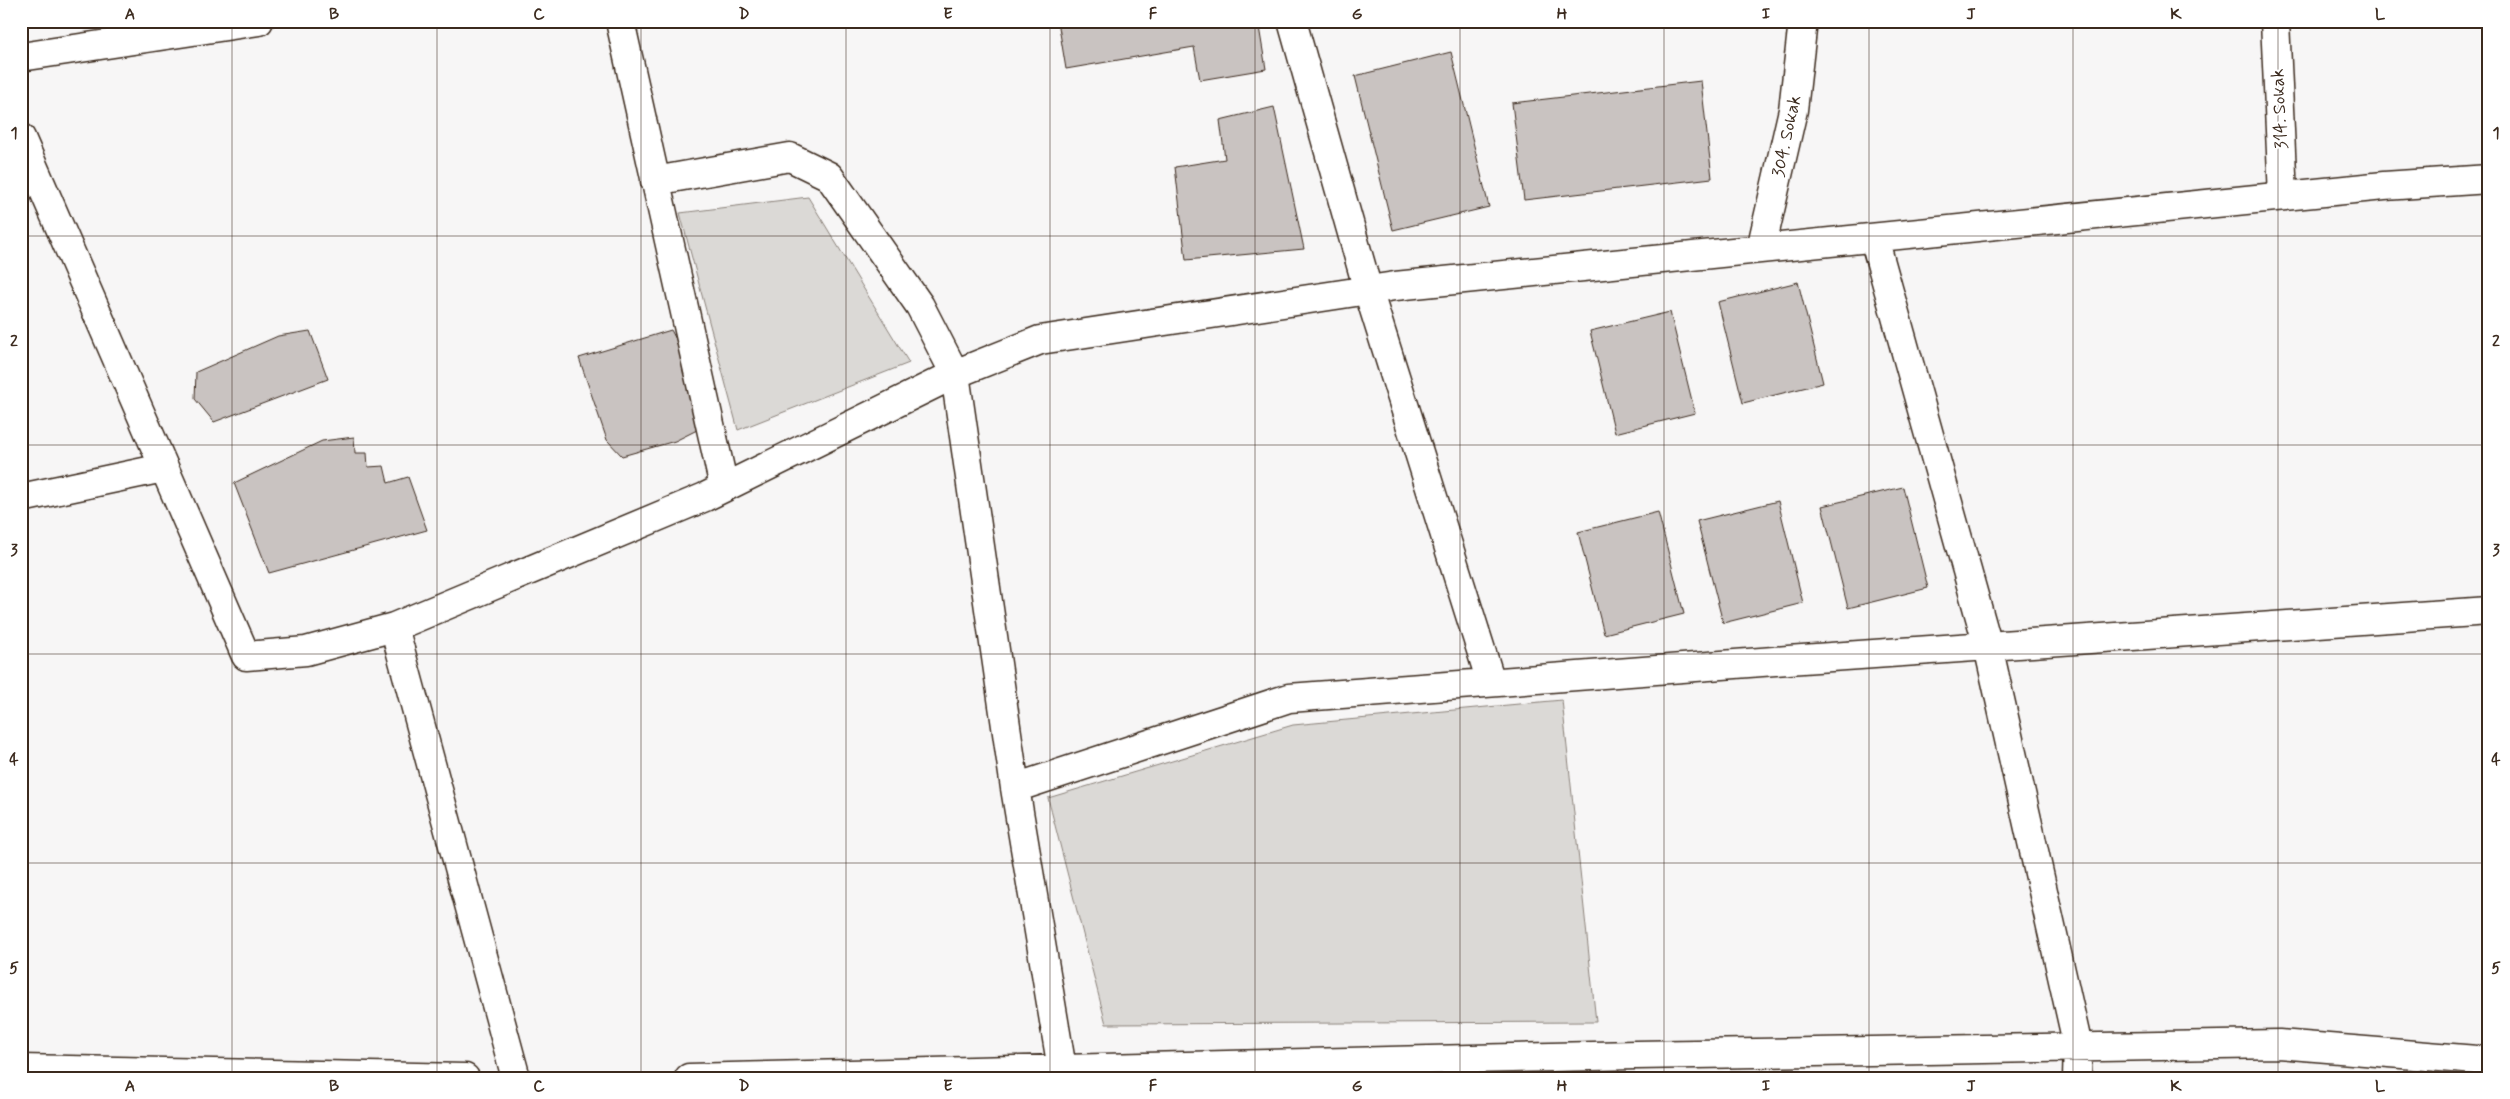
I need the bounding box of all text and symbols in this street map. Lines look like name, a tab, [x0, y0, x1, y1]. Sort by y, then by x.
text: A	[125, 4, 135, 25]
text: B	[329, 4, 339, 25]
text: C	[533, 4, 545, 25]
text: D	[738, 4, 750, 25]
text: E	[943, 4, 953, 25]
text: F	[1149, 4, 1158, 25]
text: G	[1352, 4, 1363, 25]
text: H	[1557, 4, 1568, 25]
text: I	[1762, 4, 1771, 25]
text: J	[1966, 4, 1976, 25]
text: K	[2170, 4, 2182, 25]
text: L	[2375, 4, 2386, 25]
street label: 314. Sokak	[2266, 68, 2294, 150]
street label: 304. Sokak	[1767, 93, 1807, 179]
text: 1	[10, 123, 18, 144]
text: 1	[2492, 123, 2500, 144]
text: 2	[10, 331, 18, 352]
text: 2	[2492, 331, 2500, 352]
text: 3	[10, 540, 18, 561]
text: 3	[2492, 540, 2500, 561]
text: 4	[9, 749, 19, 770]
text: 4	[2491, 749, 2501, 770]
text: 5	[9, 958, 19, 979]
text: 5	[2491, 958, 2501, 979]
text: A	[125, 1076, 135, 1097]
text: B	[329, 1076, 339, 1097]
text: C	[533, 1076, 545, 1097]
text: D	[738, 1076, 750, 1097]
text: E	[943, 1076, 953, 1097]
text: F	[1149, 1076, 1158, 1097]
text: G	[1352, 1076, 1363, 1097]
text: H	[1557, 1076, 1568, 1097]
text: I	[1762, 1076, 1771, 1097]
text: J	[1966, 1076, 1976, 1097]
text: K	[2170, 1076, 2182, 1097]
text: L	[2375, 1076, 2386, 1097]

